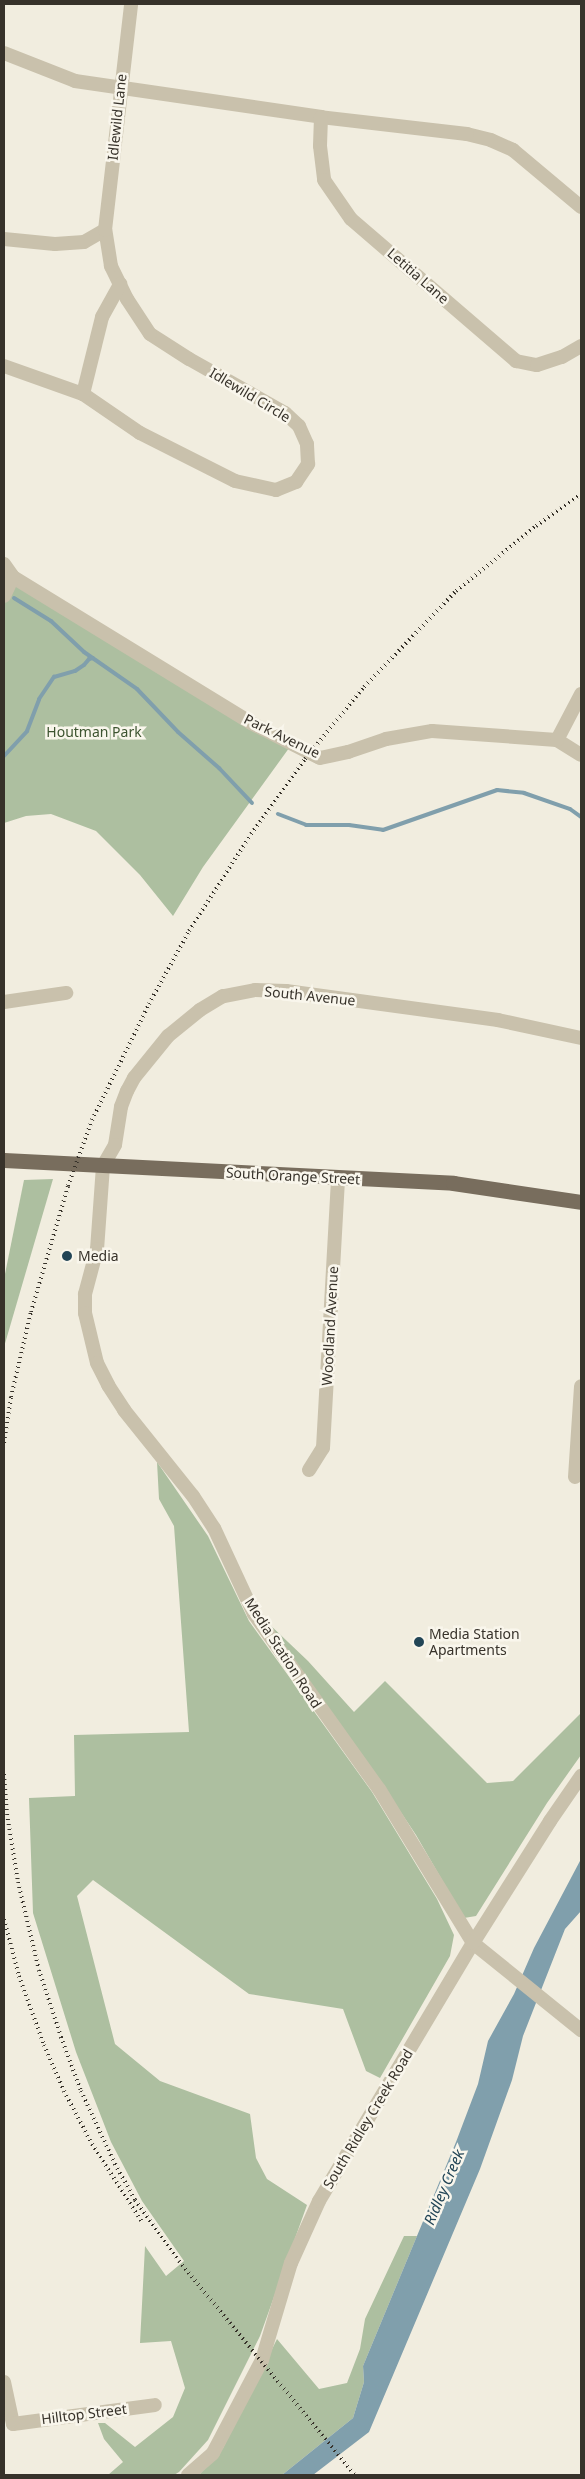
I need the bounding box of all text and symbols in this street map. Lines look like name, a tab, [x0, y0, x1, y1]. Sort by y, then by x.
street label: Idlewild Lane	[104, 73, 130, 161]
street label: Letitia Lane	[384, 245, 452, 307]
street label: Idlewild Circle	[207, 364, 293, 426]
street label: Park Avenue	[241, 710, 323, 762]
park label: Houtman Park	[46, 724, 142, 740]
street label: South Avenue	[264, 983, 356, 1009]
street label: South Orange Street	[225, 1164, 361, 1188]
place label: Media	[78, 1248, 119, 1264]
marker: Media	[60, 1249, 74, 1263]
street label: Woodland Avenue	[318, 1266, 342, 1386]
street label: Media Station Road	[241, 1595, 325, 1711]
place label: Media Station Apartments	[429, 1626, 520, 1658]
marker: Media Station Apartments	[413, 1636, 425, 1648]
street label: South Ridley Creek Road	[320, 2046, 416, 2192]
water label: Ridley Creek	[420, 2147, 468, 2227]
street label: Hilltop Street	[40, 2400, 128, 2428]

